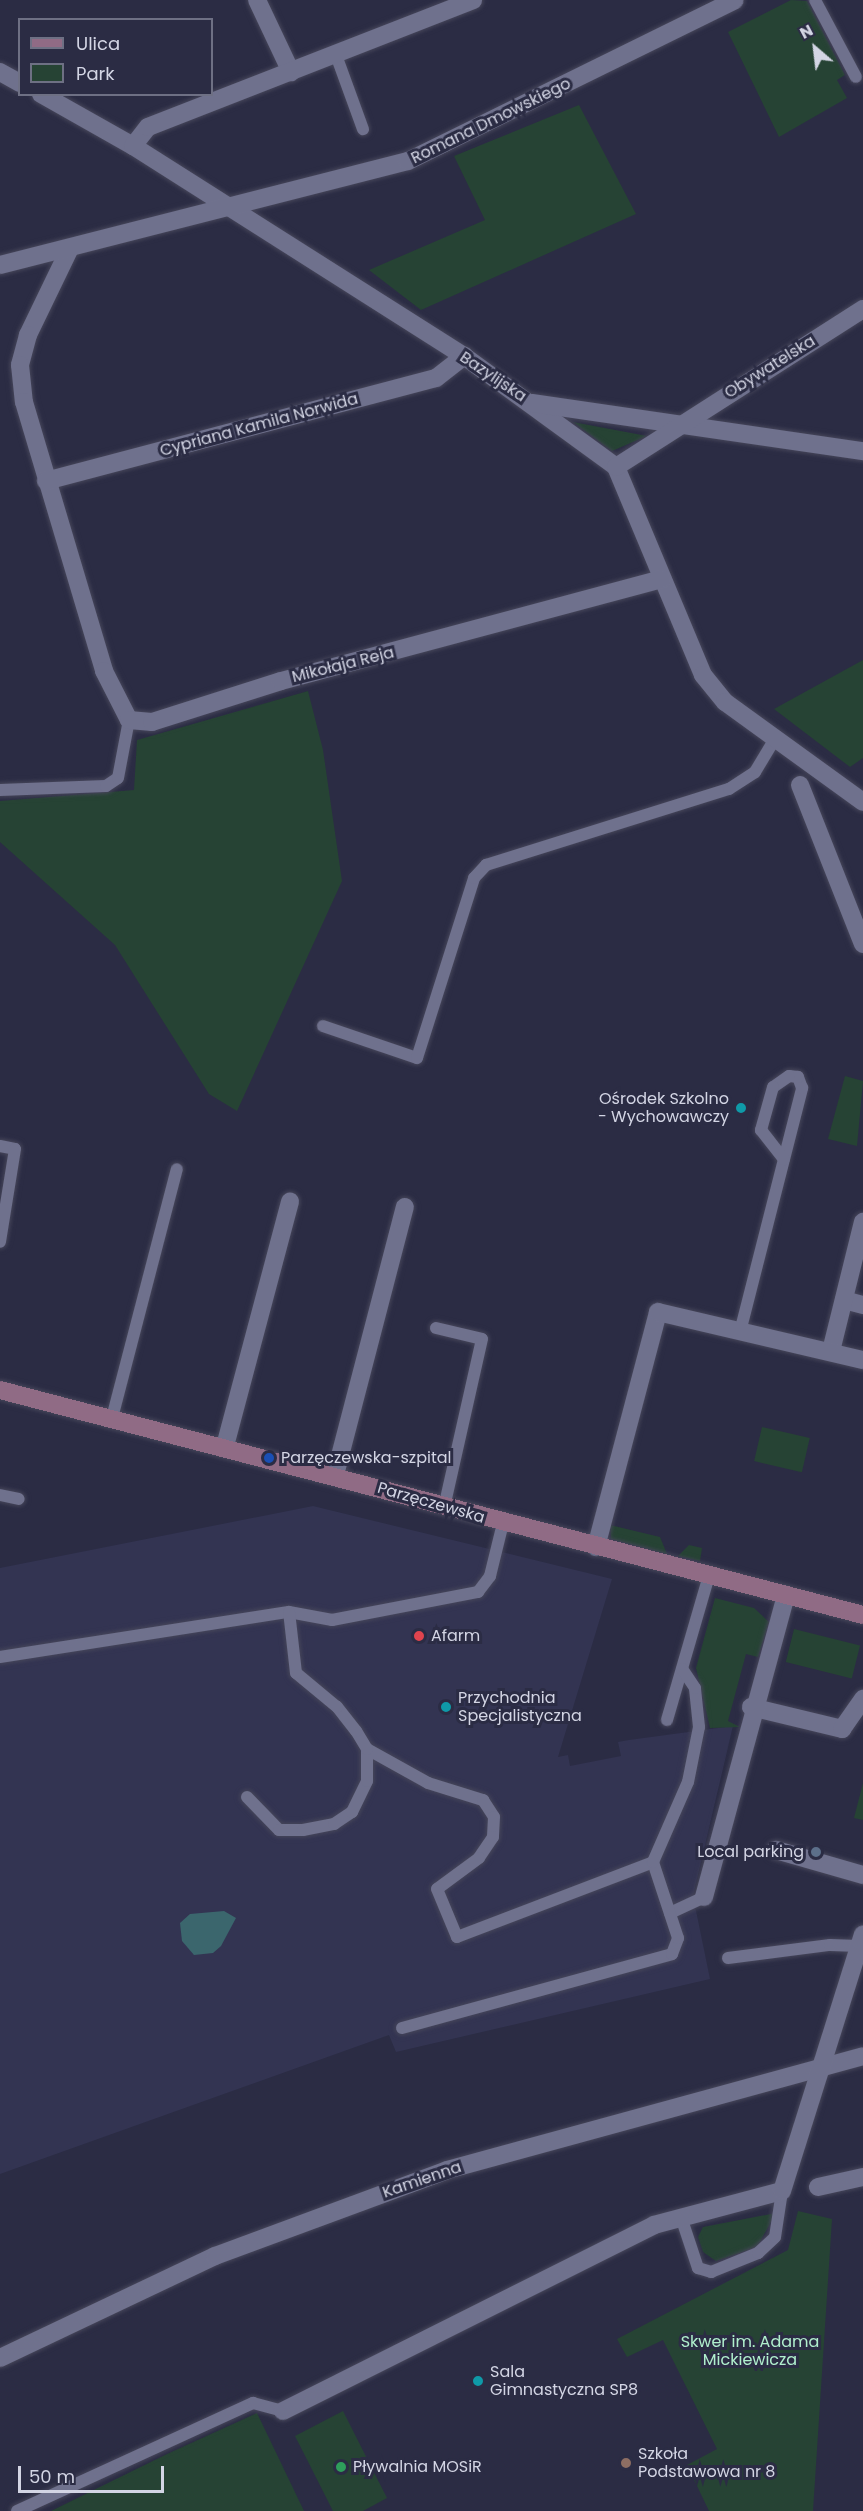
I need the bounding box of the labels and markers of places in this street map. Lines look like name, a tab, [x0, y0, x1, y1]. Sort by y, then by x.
place label: Ośrodek Szkolno - Wychowawczy	[598, 1089, 729, 1127]
marker: Ośrodek Szkolno - Wychowawczy	[734, 1101, 748, 1115]
place label: Parzęczewska-szpital	[281, 1448, 451, 1468]
marker: Parzęczewska-szpital	[262, 1451, 276, 1465]
place label: Afarm	[431, 1626, 480, 1646]
marker: Afarm	[412, 1629, 426, 1643]
place label: Przychodnia Specjalistyczna	[458, 1688, 582, 1726]
marker: Przychodnia Specjalistyczna	[439, 1700, 453, 1714]
place label: Local parking	[697, 1842, 804, 1862]
marker: Local parking	[809, 1845, 823, 1859]
place label: Sala Gimnastyczna SP8	[490, 2362, 638, 2400]
marker: Sala Gimnastyczna SP8	[471, 2374, 485, 2388]
place label: Szkoła Podstawowa nr 8	[638, 2444, 775, 2482]
marker: Szkoła Podstawowa nr 8	[619, 2456, 633, 2470]
place label: Pływalnia MOSiR	[353, 2457, 482, 2477]
marker: Pływalnia MOSiR	[334, 2460, 348, 2474]

